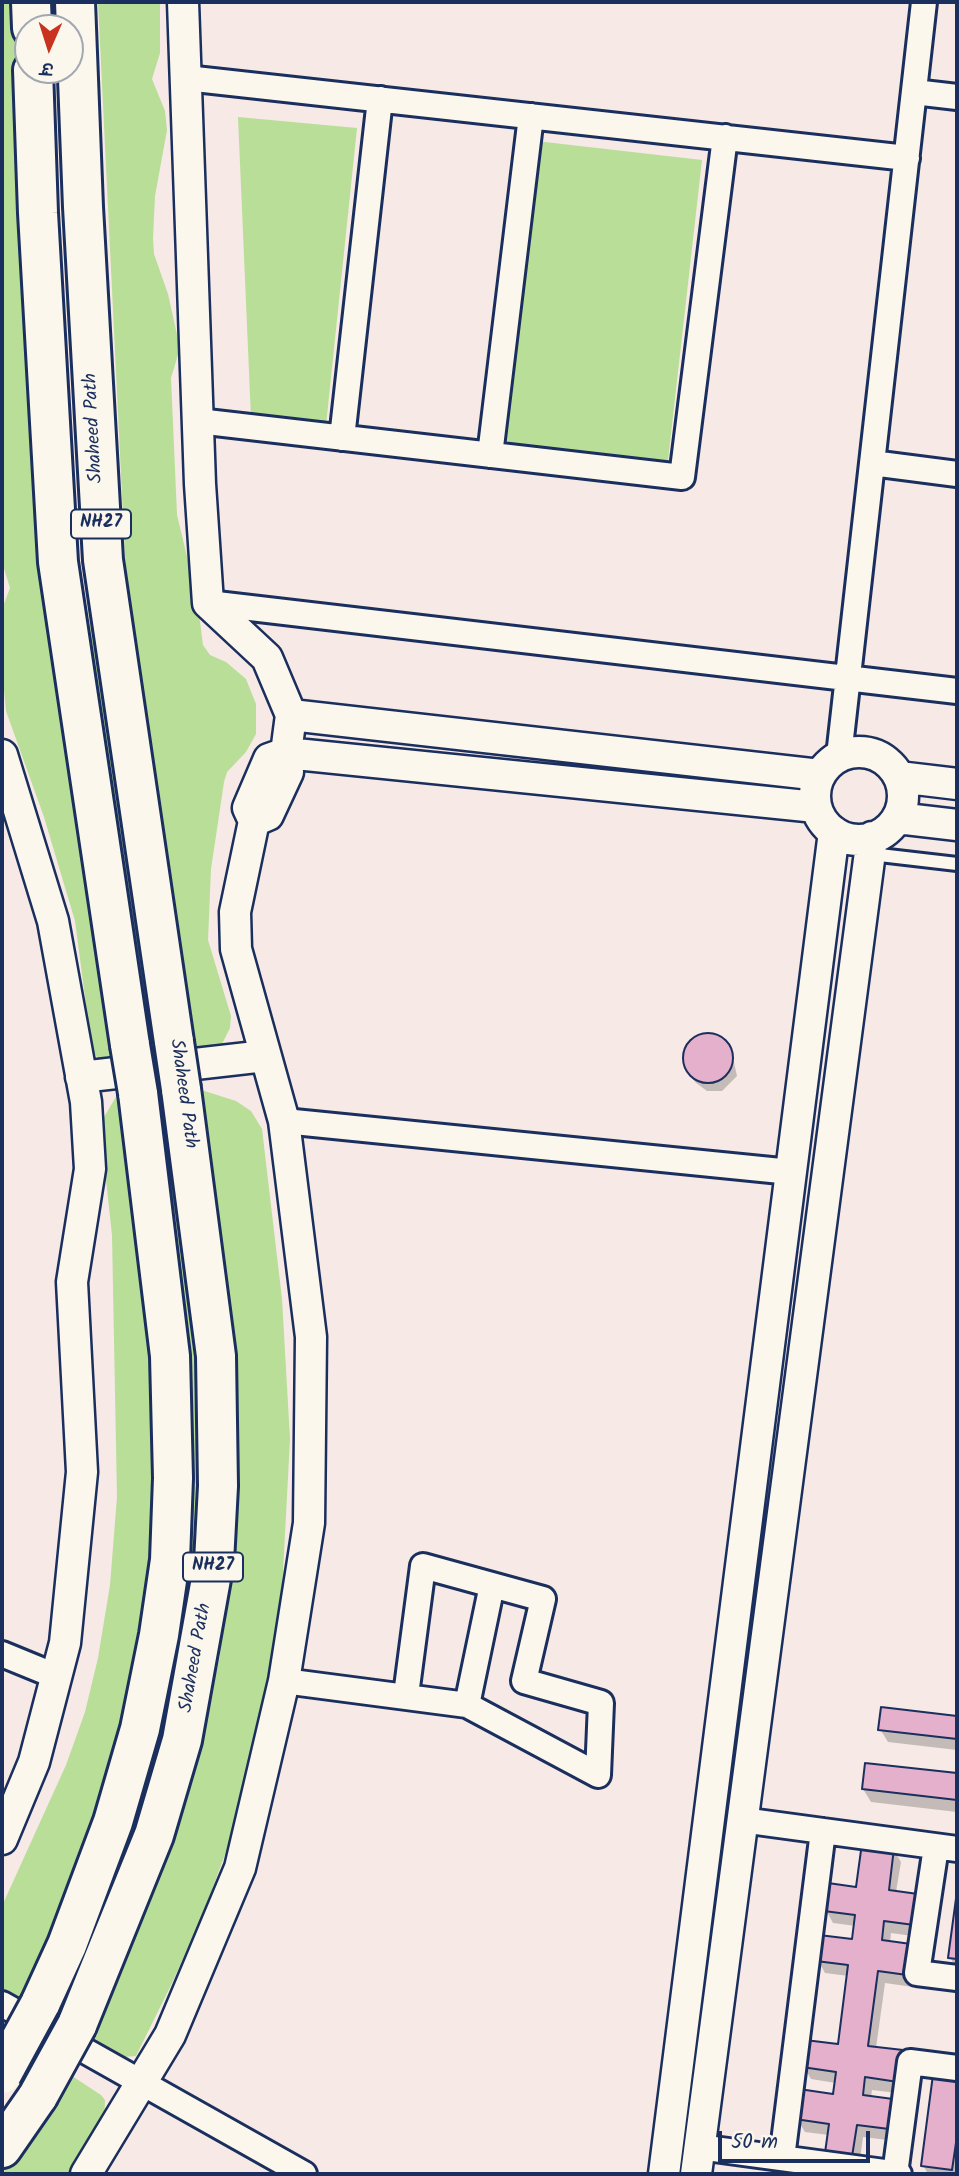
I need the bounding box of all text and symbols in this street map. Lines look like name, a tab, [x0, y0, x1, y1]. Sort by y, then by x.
north arrow	[14, 14, 84, 84]
text: उ	[41, 53, 55, 83]
street label: Shaheed Path	[81, 372, 109, 484]
road number: NH27	[71, 510, 131, 538]
street label: Shaheed Path	[163, 1038, 201, 1150]
road number: NH27	[183, 1552, 243, 1582]
street label: Shaheed Path	[176, 1602, 218, 1714]
scale bar	[721, 2116, 873, 2160]
text: 50 m	[731, 2126, 778, 2159]

